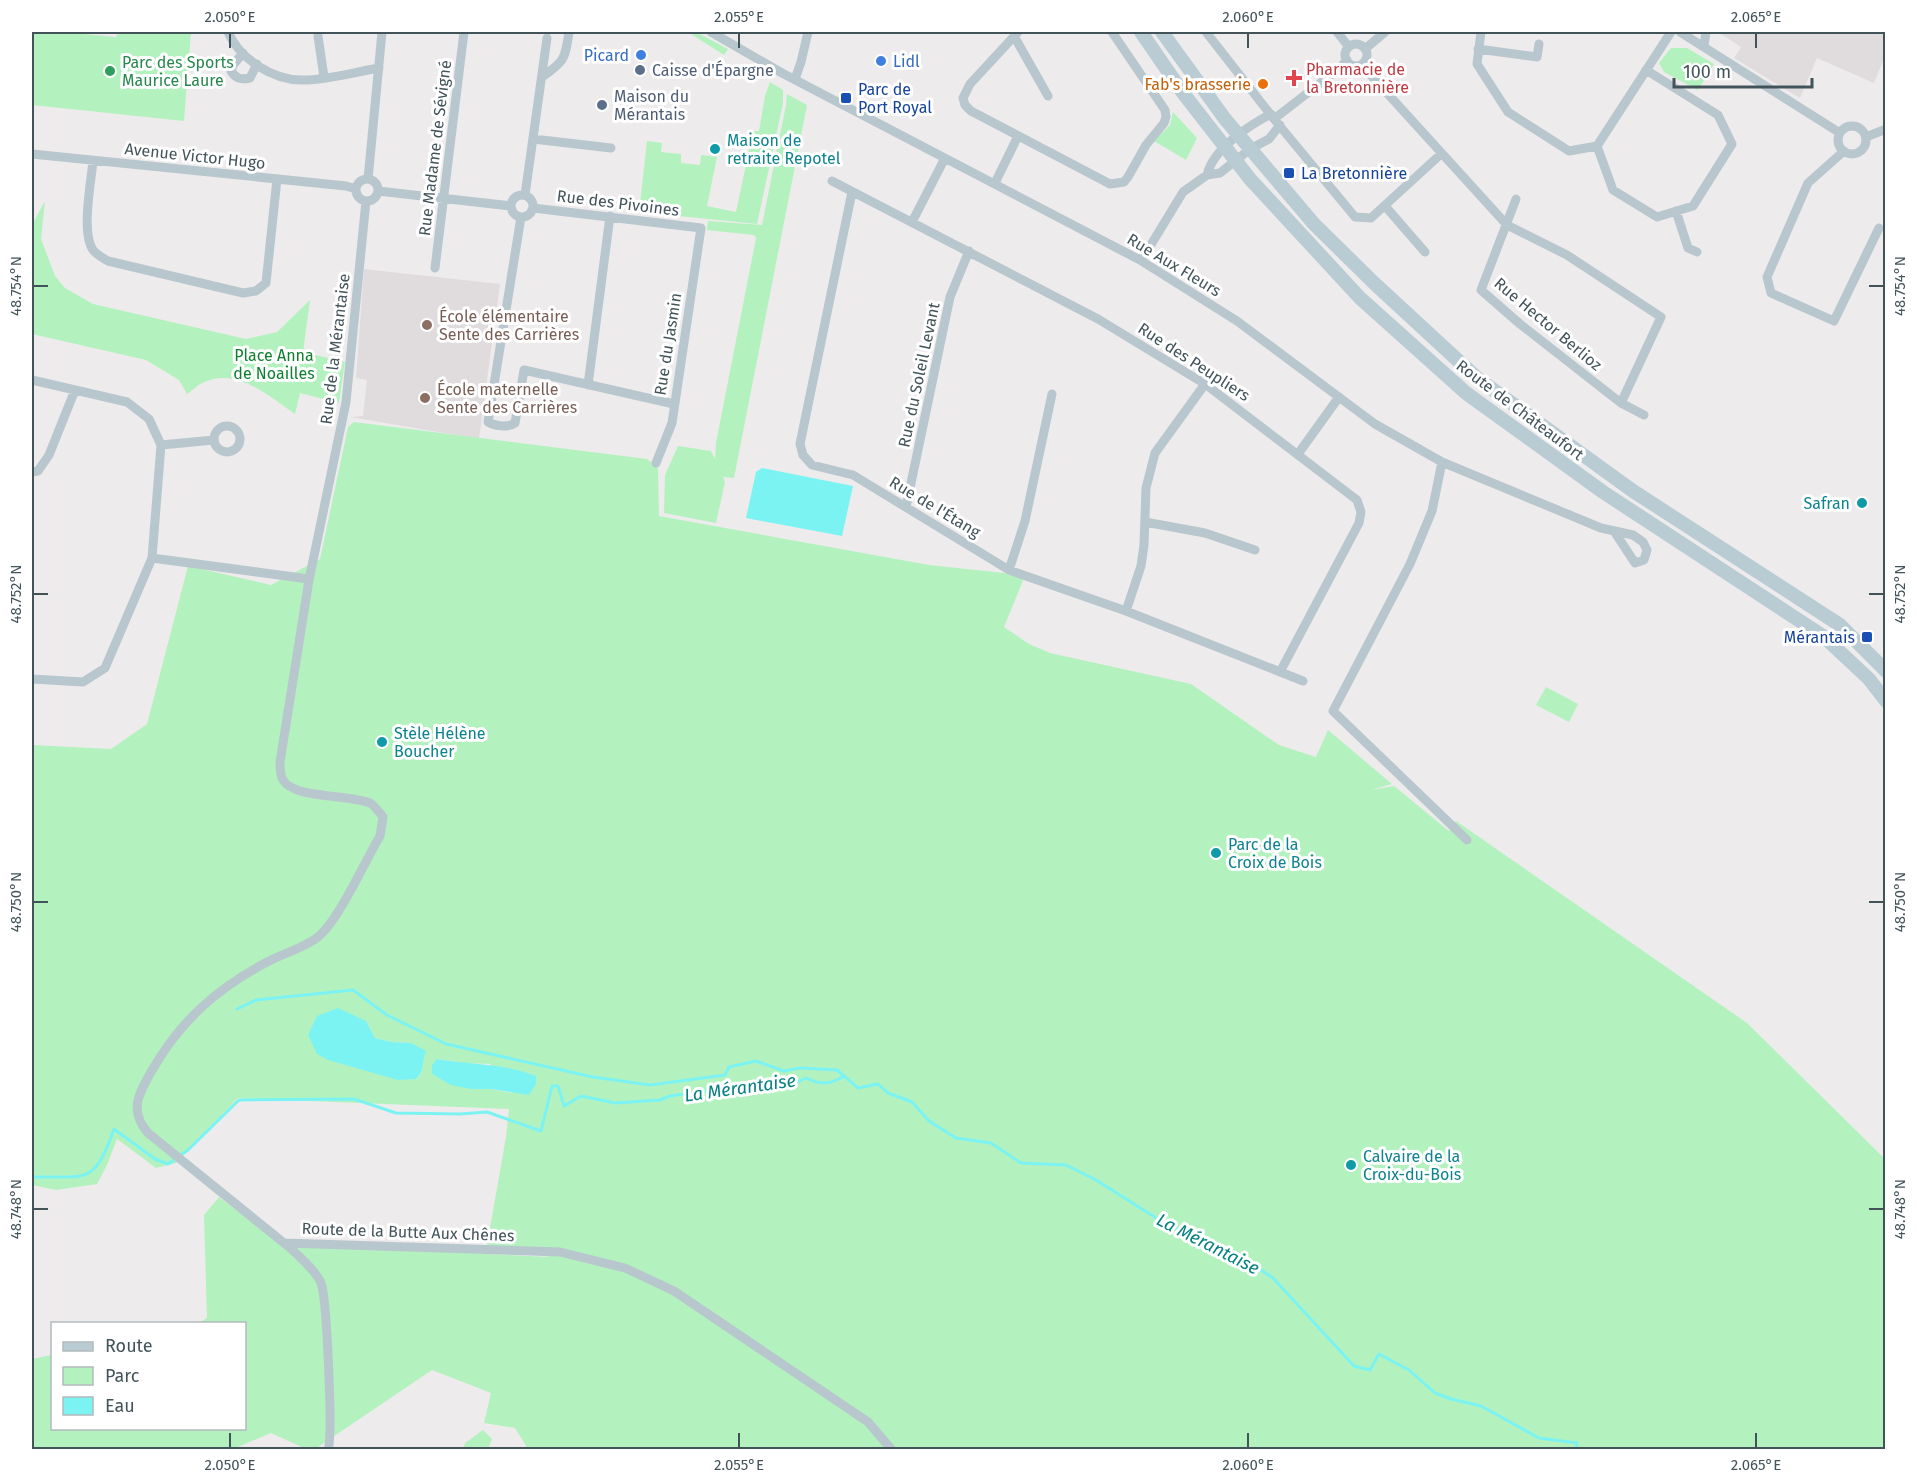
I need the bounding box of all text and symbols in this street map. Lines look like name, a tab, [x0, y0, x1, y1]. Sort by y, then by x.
text: 2.050°E	[205, 8, 255, 26]
text: 2.055°E	[714, 8, 764, 26]
text: 2.060°E	[1222, 8, 1274, 26]
text: 2.065°E	[1731, 8, 1781, 26]
place label: Picard	[584, 46, 629, 65]
marker: Picard	[634, 48, 648, 62]
scale bar	[1674, 51, 1812, 89]
place label: Lidl	[893, 52, 920, 71]
place label: Parc des Sports Maurice Laure	[122, 53, 234, 90]
marker: Lidl	[874, 54, 888, 68]
street label: Rue Madame de Sévigné	[415, 59, 455, 237]
place label: Caisse d'Épargne	[652, 60, 774, 80]
place label: Pharmacie de la Bretonnière	[1306, 60, 1409, 97]
text: 100 m	[1683, 61, 1731, 83]
marker: Caisse d'Épargne	[633, 63, 647, 77]
marker: Parc des Sports Maurice Laure	[103, 64, 117, 78]
marker: Pharmacie de la Bretonnière	[1287, 71, 1301, 85]
place label: Fab's brasserie	[1144, 75, 1251, 94]
marker: Fab's brasserie	[1256, 77, 1270, 91]
place label: Parc de Port Royal	[858, 80, 932, 117]
place label: Maison du Mérantais	[614, 87, 689, 124]
marker: Parc de Port Royal	[839, 91, 853, 105]
marker: Maison du Mérantais	[595, 98, 609, 112]
place label: Maison de retraite Repotel	[727, 131, 841, 168]
street label: Avenue Victor Hugo	[124, 139, 266, 173]
marker: Maison de retraite Repotel	[708, 142, 722, 156]
place label: La Bretonnière	[1301, 164, 1407, 183]
marker: La Bretonnière	[1282, 166, 1296, 180]
street label: Rue des Pivoines	[556, 186, 680, 220]
street label: Rue Aux Fleurs	[1124, 230, 1224, 300]
text: 48.754°N	[7, 256, 25, 316]
text: 48.754°N	[1891, 256, 1909, 316]
street label: Rue de la Mérantaise	[316, 272, 354, 426]
street label: Rue Hector Berlioz	[1490, 273, 1606, 375]
street label: Rue du Jasmin	[651, 291, 685, 397]
street label: Rue du Soleil Levant	[894, 301, 944, 449]
place label: École élémentaire Sente des Carrières	[439, 306, 579, 344]
marker: École élémentaire Sente des Carrières	[420, 318, 434, 332]
street label: Rue des Peupliers	[1134, 319, 1254, 405]
park label: Place Anna de Noailles	[233, 346, 315, 383]
street label: Route de Châteaufort	[1453, 356, 1588, 464]
place label: École maternelle Sente des Carrières	[437, 379, 577, 417]
marker: École maternelle Sente des Carrières	[418, 391, 432, 405]
street label: Rue de l'Étang	[886, 472, 985, 542]
place label: Safran	[1804, 494, 1850, 513]
marker: Safran	[1855, 496, 1869, 510]
text: 48.752°N	[7, 564, 25, 624]
text: 48.752°N	[1891, 564, 1909, 624]
place label: Mérantais	[1784, 628, 1855, 647]
marker: Mérantais	[1860, 630, 1874, 644]
place label: Stèle Hélène Boucher	[394, 724, 486, 761]
marker: Stèle Hélène Boucher	[375, 735, 389, 749]
place label: Parc de la Croix de Bois	[1228, 835, 1322, 872]
marker: Parc de la Croix de Bois	[1209, 846, 1223, 860]
text: 48.750°N	[7, 872, 25, 932]
text: 48.750°N	[1891, 872, 1909, 932]
water label: La Mérantaise	[683, 1069, 797, 1107]
place label: Calvaire de la Croix-du-Bois	[1363, 1147, 1461, 1184]
marker: Calvaire de la Croix-du-Bois	[1344, 1158, 1358, 1172]
text: 48.748°N	[7, 1179, 25, 1239]
text: 48.748°N	[1891, 1179, 1909, 1239]
water label: La Mérantaise	[1153, 1209, 1263, 1279]
street label: Route de la Butte Aux Chênes	[301, 1219, 515, 1245]
legend	[51, 1322, 246, 1430]
text: Route	[105, 1335, 153, 1357]
text: Parc	[105, 1365, 140, 1387]
text: Eau	[105, 1395, 135, 1417]
text: 2.050°E	[205, 1456, 255, 1474]
text: 2.055°E	[714, 1456, 764, 1474]
text: 2.060°E	[1222, 1456, 1274, 1474]
text: 2.065°E	[1731, 1456, 1781, 1474]

